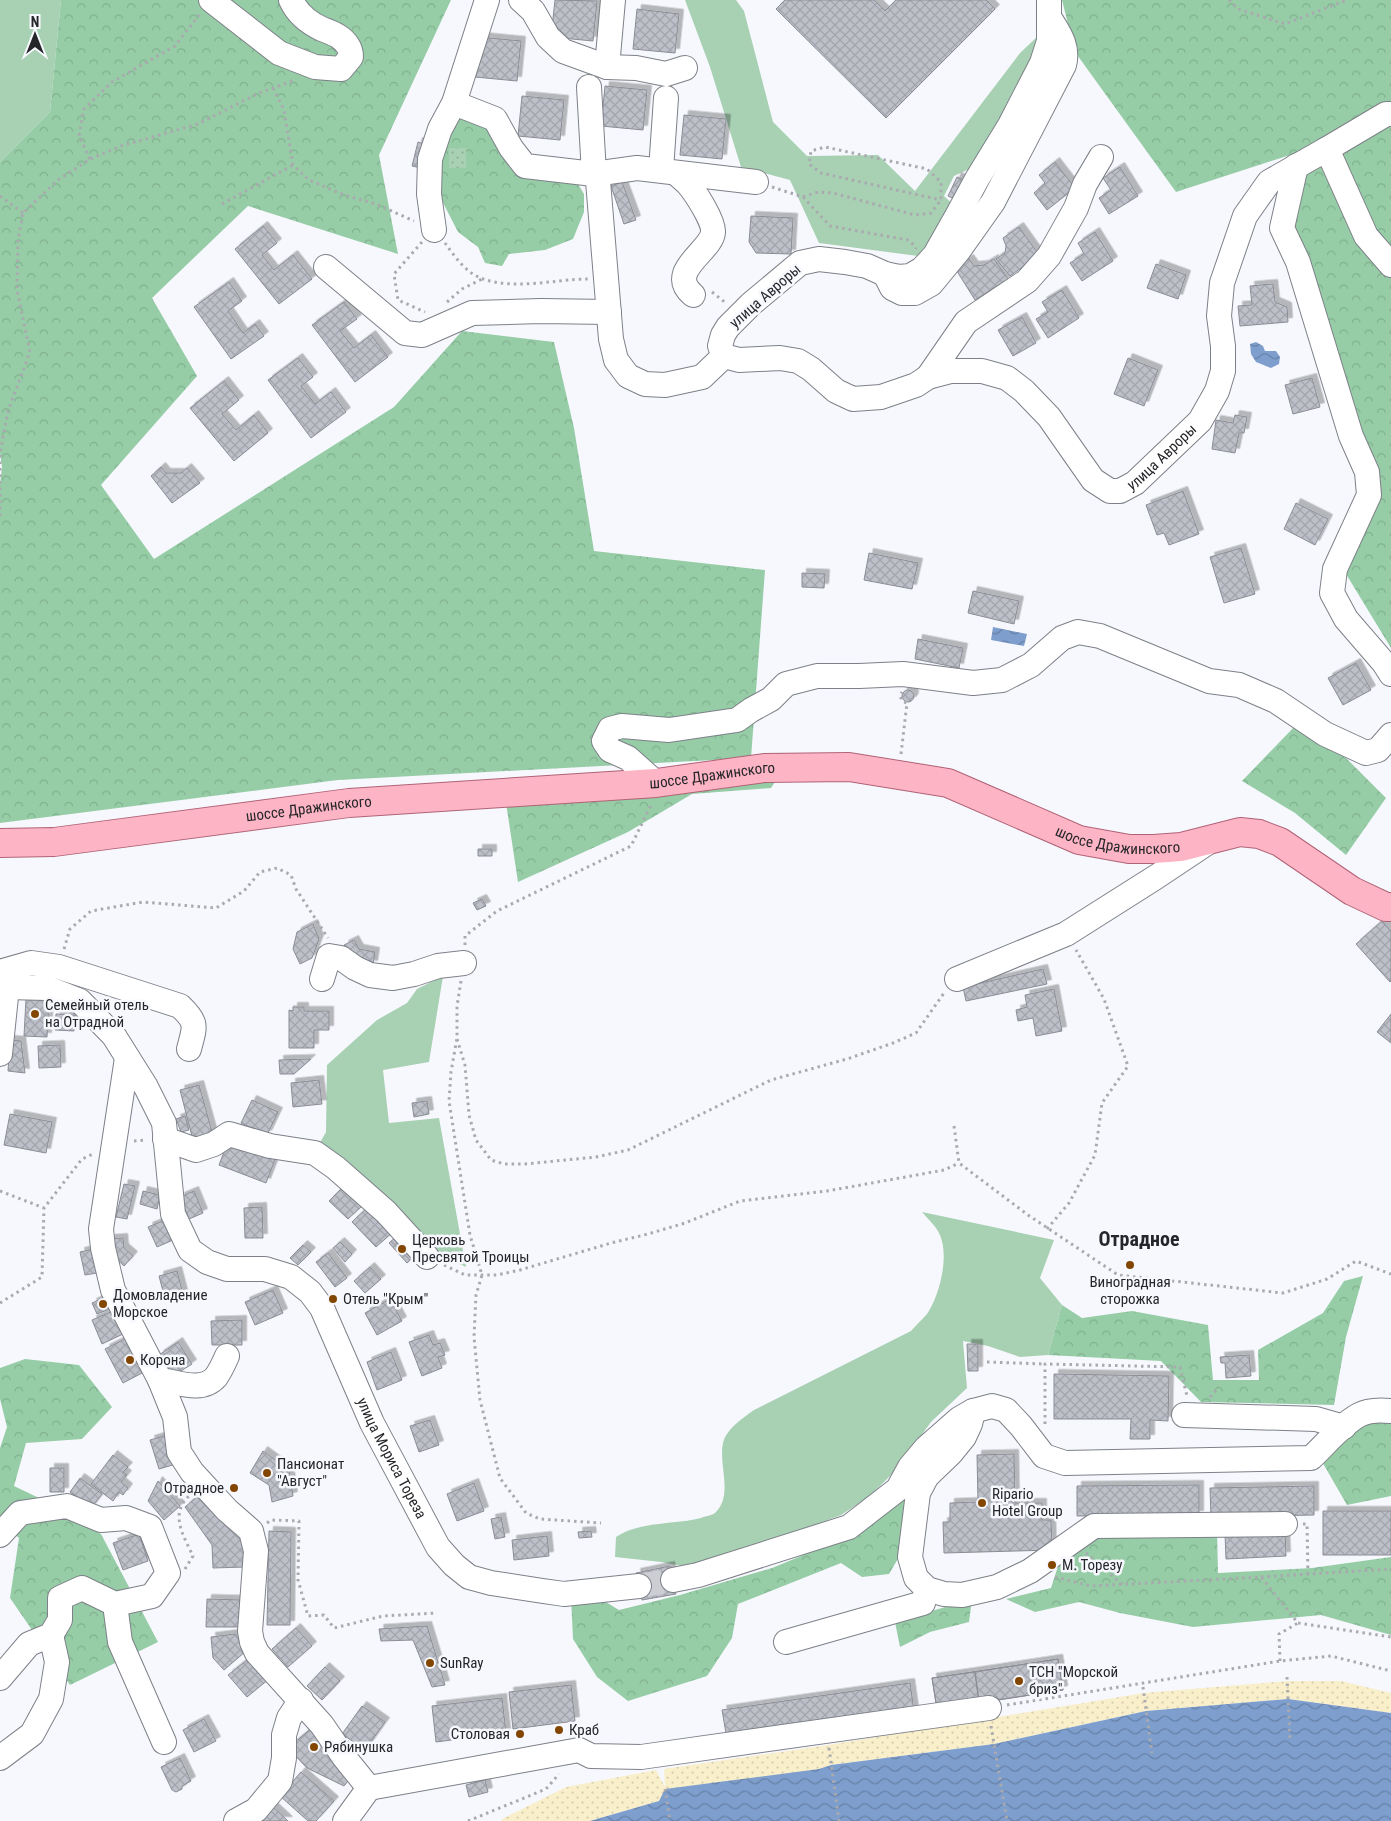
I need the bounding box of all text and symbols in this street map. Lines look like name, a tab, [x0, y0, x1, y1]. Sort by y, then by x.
north arrow	[10, 10, 60, 60]
text: N	[31, 14, 39, 30]
street label: улица Авроры	[726, 260, 804, 332]
street label: улица Авроры	[1124, 420, 1200, 494]
street label: шоссе Дражинского	[649, 759, 775, 792]
street label: шоссе Дражинского	[245, 793, 372, 826]
street label: шоссе Дражинского	[1053, 822, 1181, 858]
place label: Семейный отель на Отрадной	[45, 996, 149, 1031]
marker: Семейный отель на Отрадной	[29, 1008, 41, 1020]
district label: Отрадное	[1098, 1227, 1180, 1251]
place label: Церковь Пресвятой Троицы	[412, 1231, 530, 1266]
marker: Церковь Пресвятой Троицы	[396, 1243, 408, 1255]
marker: Виноградная сторожка	[1124, 1259, 1136, 1271]
place label: Виноградная сторожка	[1089, 1273, 1171, 1308]
place label: Домовладение Морское	[113, 1286, 207, 1321]
place label: Отель "Крым"	[343, 1290, 428, 1308]
marker: Отель "Крым"	[327, 1293, 339, 1305]
marker: Домовладение Морское	[97, 1298, 109, 1310]
place label: Корона	[140, 1351, 185, 1369]
marker: Корона	[124, 1354, 136, 1366]
street label: улица Мориса Тореза	[353, 1395, 430, 1522]
place label: Пансионат "Август"	[277, 1455, 344, 1490]
marker: Пансионат "Август"	[261, 1467, 273, 1479]
place label: Отрадное	[164, 1479, 224, 1497]
marker: Отрадное	[228, 1482, 240, 1494]
place label: Ripario Hotel Group	[992, 1485, 1063, 1520]
marker: Ripario Hotel Group	[976, 1497, 988, 1509]
place label: М. Торезу	[1062, 1556, 1122, 1574]
marker: М. Торезу	[1046, 1559, 1058, 1571]
place label: SunRay	[440, 1654, 484, 1672]
marker: SunRay	[424, 1657, 436, 1669]
place label: ТСН "Морской бриз"	[1029, 1663, 1118, 1698]
marker: ТСН "Морской бриз"	[1013, 1675, 1025, 1687]
place label: Краб	[569, 1721, 599, 1739]
marker: Краб	[553, 1724, 565, 1736]
place label: Столовая	[451, 1725, 510, 1743]
marker: Столовая	[514, 1728, 526, 1740]
place label: Рябинушка	[324, 1738, 393, 1756]
marker: Рябинушка	[308, 1741, 320, 1753]

